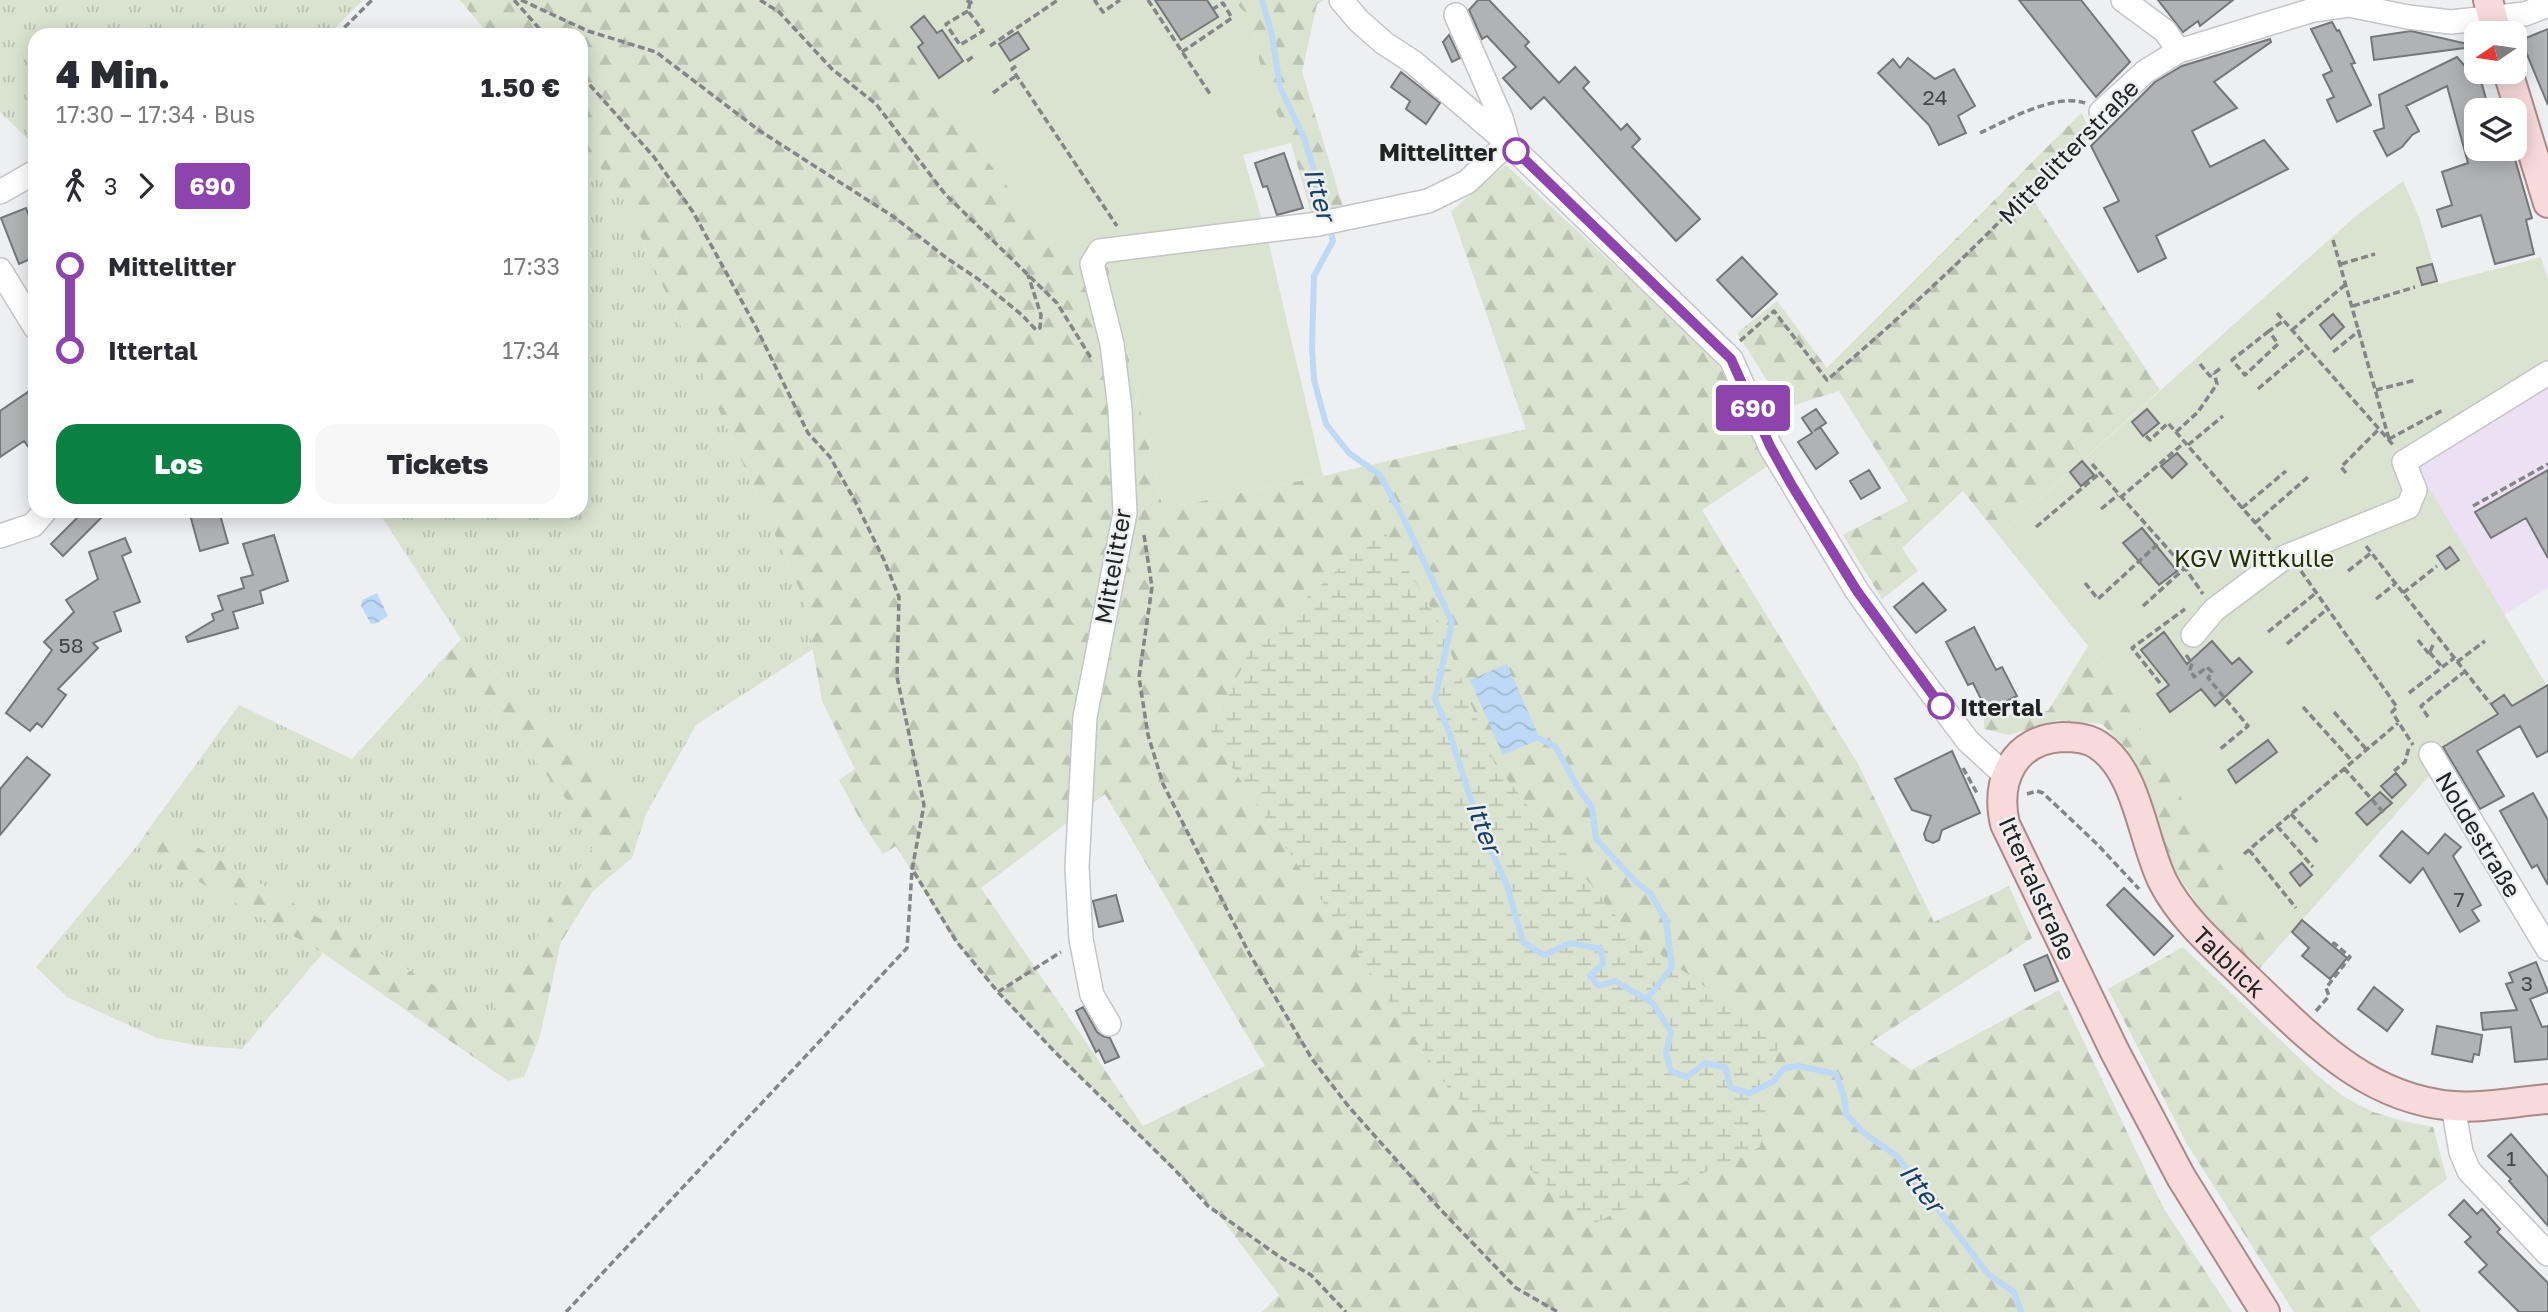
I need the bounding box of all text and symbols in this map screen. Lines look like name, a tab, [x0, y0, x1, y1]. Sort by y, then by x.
north arrow	[2464, 21, 2527, 84]
map controls	[2464, 21, 2527, 161]
text: 4 Min.	[56, 51, 170, 96]
text: 1.50 €	[481, 72, 560, 103]
street label: Mittelitterstraße	[1992, 73, 2144, 229]
house number: 24	[1923, 84, 1948, 110]
button: layers	[2464, 98, 2527, 161]
text: 17:30 – 17:34 · Bus	[56, 100, 255, 128]
place label: Mittelitter	[1379, 137, 1497, 166]
marker: Mittelitter	[1503, 138, 1529, 164]
water label: Itter	[1298, 164, 1343, 228]
icon: walk	[56, 167, 94, 205]
icon: forward	[127, 167, 165, 205]
text: 690	[189, 171, 236, 200]
text: 3	[104, 172, 117, 200]
text: Mittelitter	[108, 251, 236, 282]
text: 17:33	[503, 252, 560, 280]
text: Ittertal	[108, 335, 198, 366]
text: 17:34	[502, 336, 560, 364]
line badge: 690	[1713, 385, 1793, 431]
text: 690	[1730, 393, 1776, 422]
button: Los	[56, 424, 301, 504]
button: Tickets	[315, 424, 560, 504]
street label: Mittelitter	[1088, 506, 1136, 626]
park label: KGV Wittkulle	[2174, 543, 2334, 572]
house number: 58	[59, 632, 84, 658]
place label: Ittertal	[1960, 692, 2043, 721]
marker: Ittertal	[1928, 693, 1954, 719]
street label: Noldestraße	[2430, 766, 2528, 902]
water label: Itter	[1460, 796, 1510, 861]
street label: Ittertalstraße	[1993, 812, 2083, 964]
house number: 7	[2453, 886, 2465, 912]
street label: Talblick	[2188, 920, 2272, 1003]
house number: 3	[2521, 970, 2533, 996]
house number: 1	[2506, 1145, 2516, 1171]
water label: Itter	[1893, 1157, 1953, 1222]

